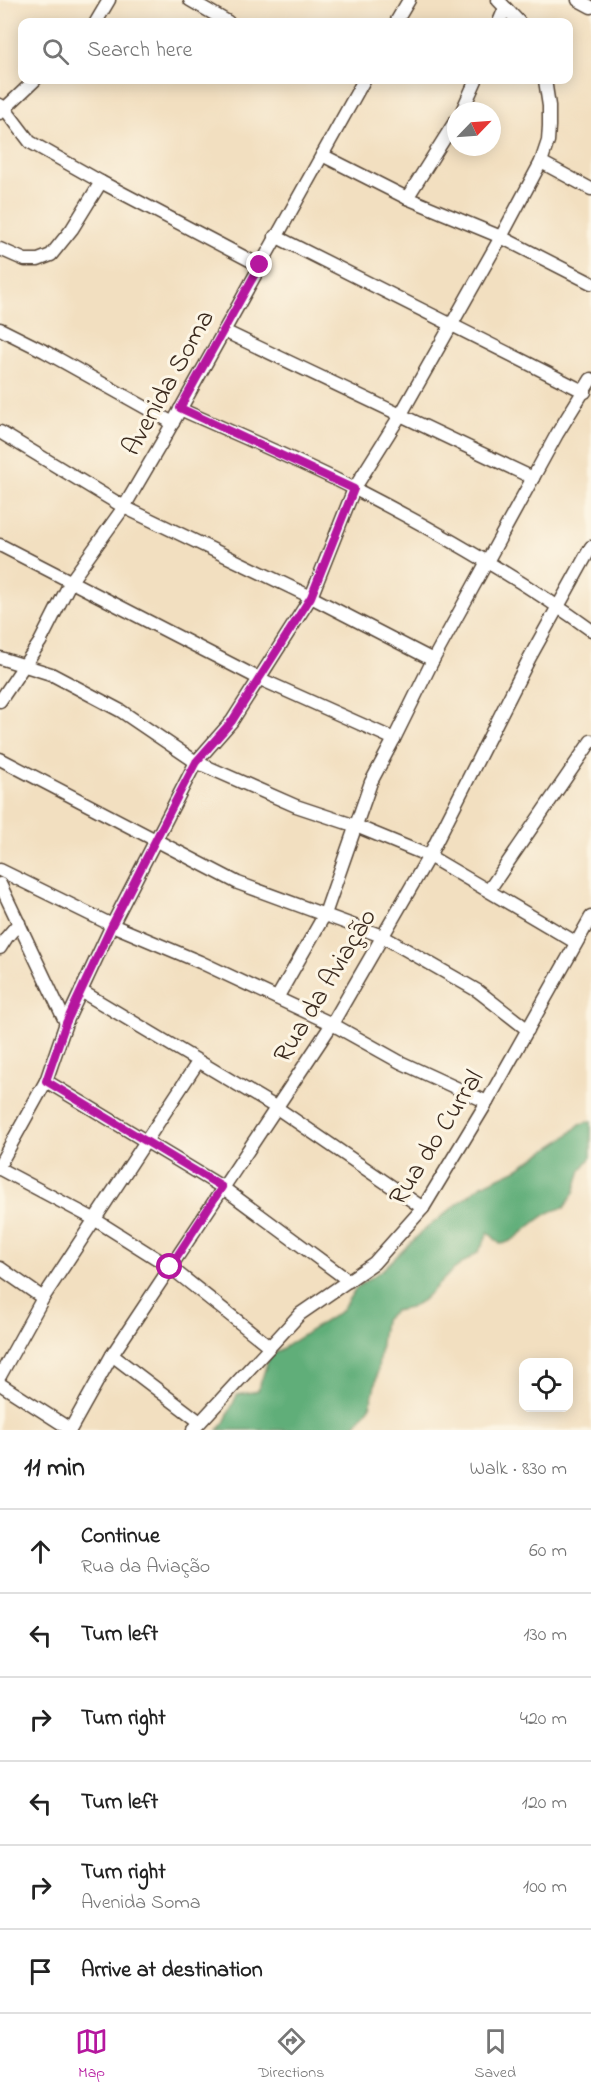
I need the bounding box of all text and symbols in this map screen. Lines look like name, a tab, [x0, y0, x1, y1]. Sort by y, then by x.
search box	[18, 18, 573, 84]
icon: search	[39, 35, 72, 68]
text: Search here	[87, 35, 192, 67]
north arrow	[447, 102, 501, 156]
route end	[246, 251, 272, 277]
street label: Avenida Soma	[113, 303, 225, 463]
street label: Rua da Aviação	[265, 902, 388, 1071]
street label: Rua do Curral	[380, 1063, 494, 1214]
route start	[156, 1253, 182, 1279]
map controls	[519, 1358, 573, 1412]
button: locate	[519, 1358, 573, 1412]
text: 11 min	[24, 1450, 85, 1488]
text: Walk · 830 m	[469, 1455, 567, 1484]
text: Continue	[81, 1521, 160, 1553]
icon: ahead	[24, 1535, 57, 1568]
text: 60 m	[529, 1537, 567, 1566]
text: Rua da Aviação	[81, 1553, 210, 1582]
icon: left	[24, 1619, 57, 1652]
text: Turn left	[81, 1619, 158, 1651]
text: 130 m	[523, 1621, 567, 1650]
icon: right	[24, 1703, 57, 1736]
text: Turn right	[81, 1703, 166, 1735]
text: 420 m	[520, 1705, 567, 1734]
icon: left	[24, 1787, 57, 1820]
text: Turn left	[81, 1787, 158, 1819]
text: 120 m	[522, 1789, 567, 1818]
text: Turn right	[81, 1857, 166, 1889]
icon: right	[24, 1871, 57, 1904]
text: 100 m	[523, 1873, 567, 1902]
text: Avenida Soma	[81, 1889, 201, 1918]
icon: arrive	[24, 1955, 57, 1988]
text: Arrive at destination	[81, 1955, 263, 1987]
tab: Map	[75, 2025, 108, 2085]
tab: Directions	[258, 2025, 324, 2085]
tab: Saved	[474, 2025, 516, 2085]

